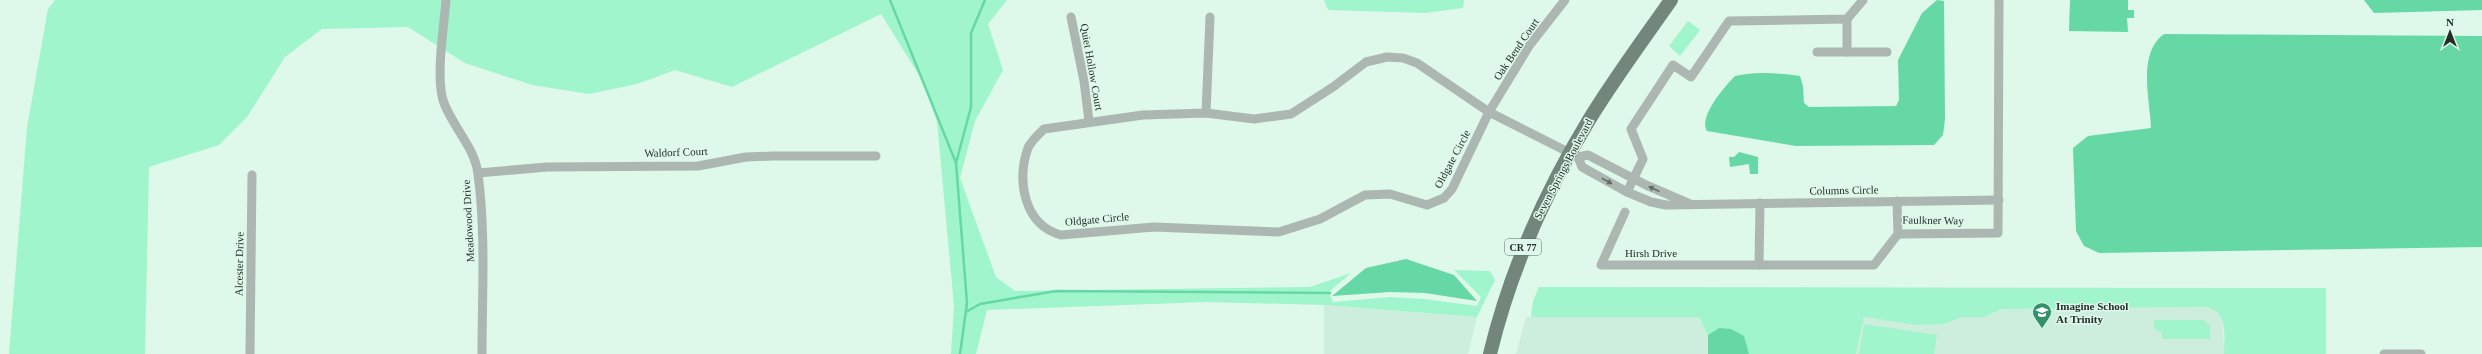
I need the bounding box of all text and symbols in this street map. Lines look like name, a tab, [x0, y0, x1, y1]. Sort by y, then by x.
north arrow	[2430, 12, 2470, 52]
street label: Oak Bend Court	[1491, 16, 1541, 82]
text: N	[2446, 16, 2454, 28]
street label: Quiet Hollow Court	[1078, 23, 1106, 111]
street label: Seven Springs Boulevard	[1531, 116, 1595, 221]
street label: Oldgate Circle	[1432, 128, 1472, 190]
street label: Waldorf Court	[644, 145, 708, 159]
one-way arrow	[1601, 177, 1613, 184]
street label: Meadowood Drive	[460, 179, 476, 263]
street label: Columns Circle	[1809, 183, 1879, 197]
one-way arrow	[1648, 186, 1659, 192]
street label: Oldgate Circle	[1064, 210, 1130, 228]
street label: Faulkner Way	[1902, 213, 1964, 227]
street label: Alcester Drive	[232, 232, 246, 296]
road number: CR 77	[1505, 239, 1541, 255]
street label: Hirsh Drive	[1625, 247, 1677, 259]
place label: Imagine School At Trinity	[2056, 300, 2128, 325]
school or university icon: Imagine School At Trinity	[2031, 301, 2053, 329]

